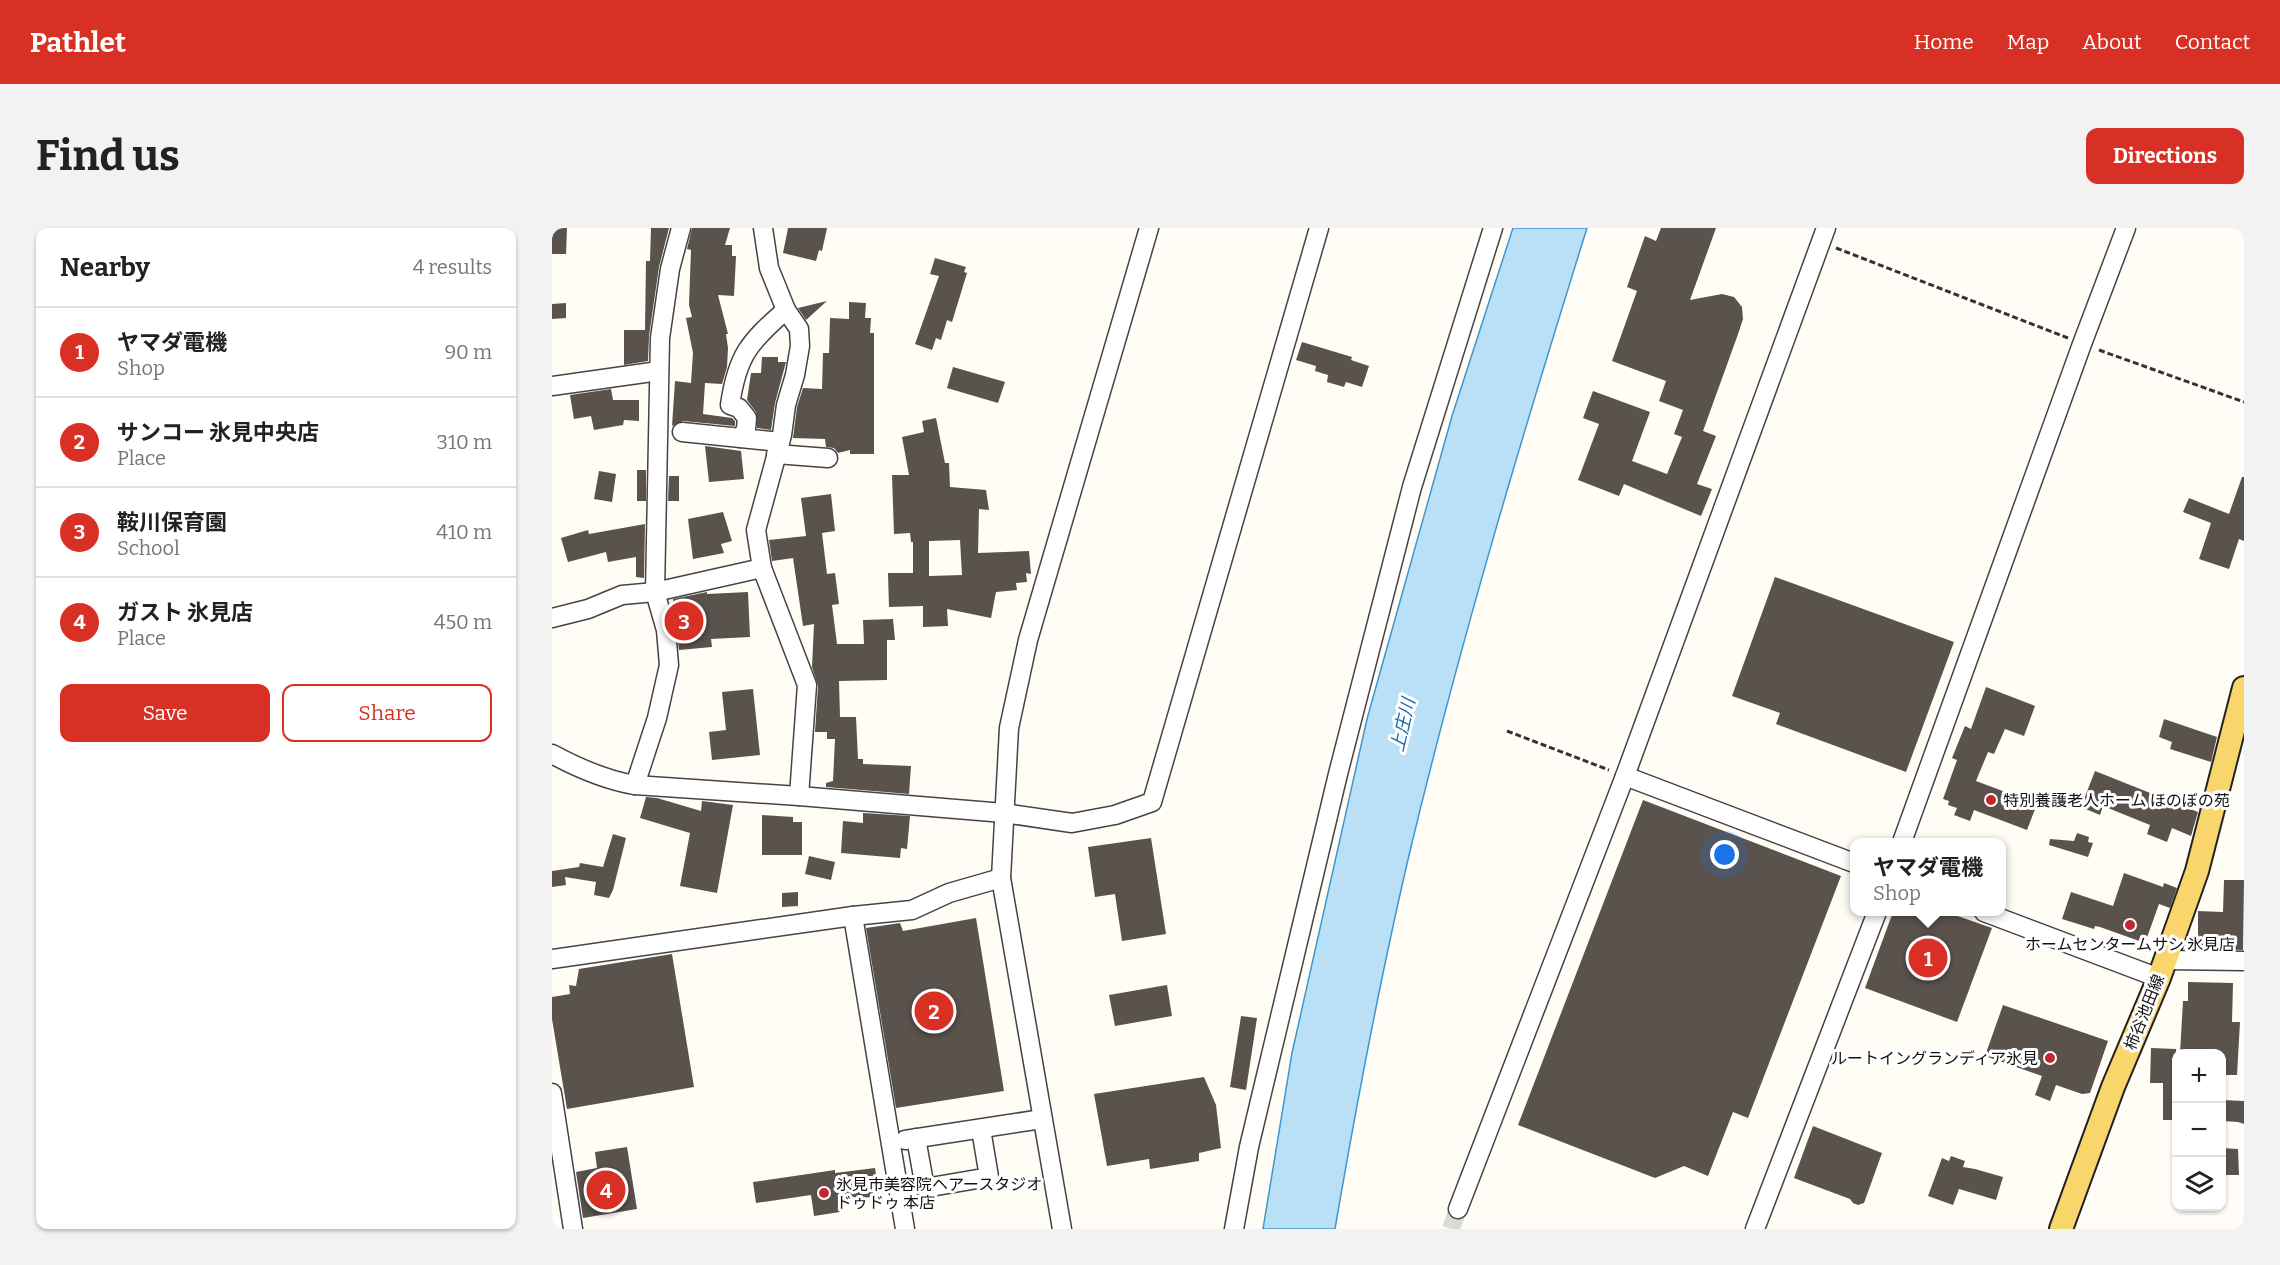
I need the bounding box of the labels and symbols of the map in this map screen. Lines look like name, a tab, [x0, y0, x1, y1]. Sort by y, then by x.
pin: 3	[664, 598, 704, 644]
water label: 上庄川	[1386, 694, 1420, 754]
place label: 特別養護老人ホーム ほのぼの苑	[2003, 791, 2230, 810]
marker: 特別養護老人ホーム ほのぼの苑	[1984, 793, 1998, 807]
your location	[1710, 840, 1739, 869]
marker: ホームセンタームサシ 氷見店	[2123, 918, 2137, 932]
place label: ホームセンタームサシ 氷見店	[2025, 935, 2235, 954]
pin: 1	[1908, 936, 1948, 980]
street label: 柿谷池田線	[2121, 972, 2168, 1053]
pin: 2	[914, 988, 953, 1034]
place label: ルートイングランディア氷見	[1831, 1049, 2038, 1068]
marker: ルートイングランディア氷見	[2043, 1051, 2057, 1065]
pin: 4	[586, 1168, 626, 1212]
place label: 氷見市美容院ヘアースタジオ ドゥドゥ 本店	[836, 1175, 1042, 1212]
marker: 氷見市美容院ヘアースタジオ ドゥドゥ 本店	[817, 1186, 831, 1200]

